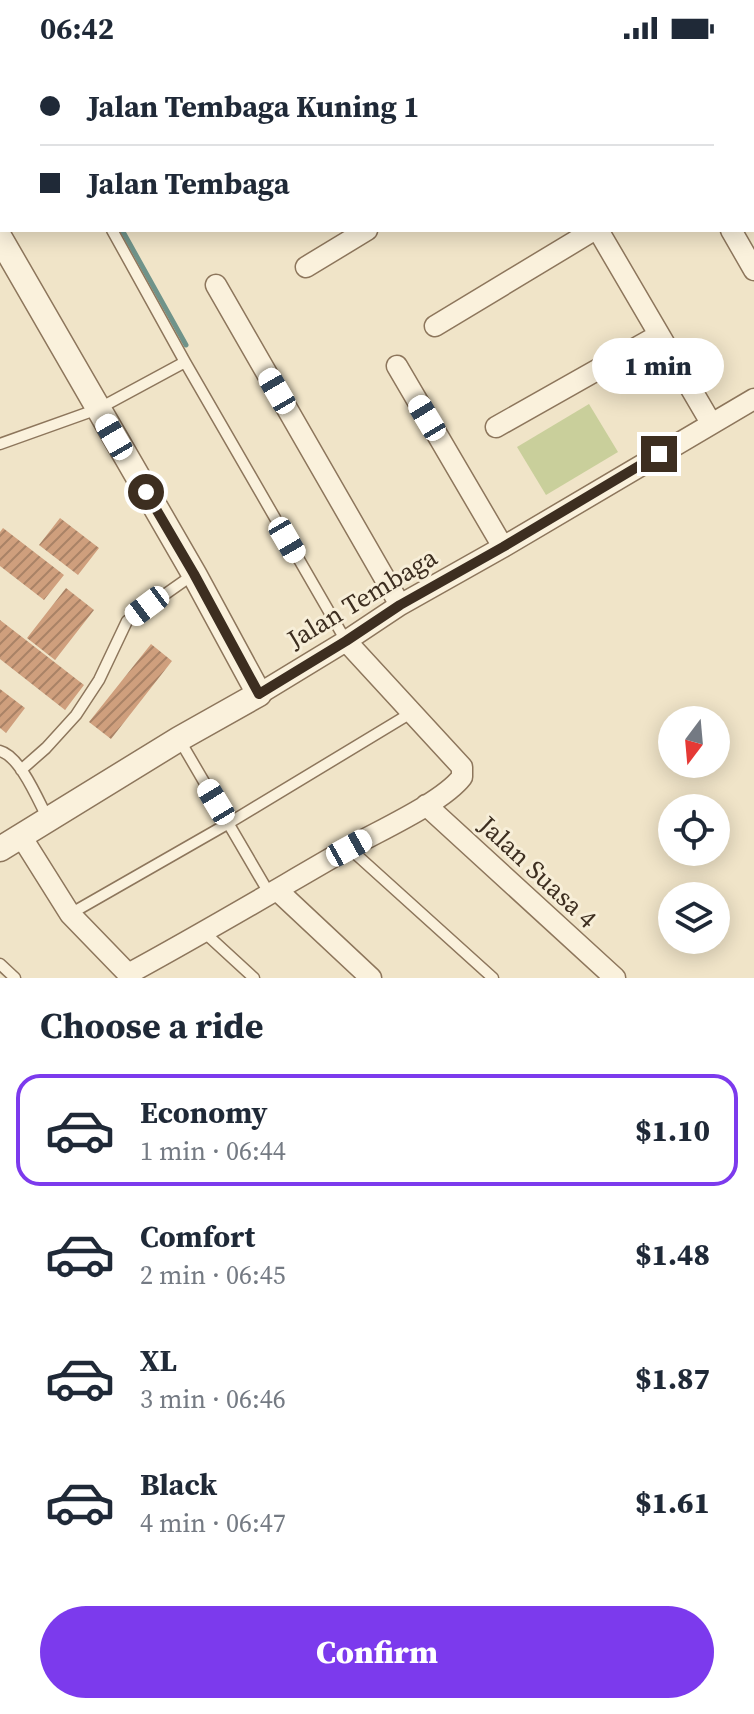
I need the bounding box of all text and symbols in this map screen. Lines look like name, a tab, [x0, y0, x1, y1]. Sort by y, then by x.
text: 06:42	[40, 8, 114, 49]
text: Jalan Tembaga Kuning 1	[88, 86, 419, 127]
text: Jalan Tembaga	[88, 163, 290, 204]
callout: 1 min	[593, 338, 725, 394]
text: 1 min	[624, 348, 692, 384]
car	[255, 364, 299, 418]
car	[404, 391, 450, 445]
car	[92, 410, 136, 464]
route end	[641, 436, 677, 472]
route start	[128, 474, 164, 510]
car	[265, 513, 309, 567]
street label: Jalan Tembaga	[279, 539, 444, 657]
car	[121, 582, 173, 630]
north arrow	[658, 706, 730, 778]
map controls	[658, 706, 730, 954]
car	[193, 775, 239, 829]
button: locate	[658, 794, 730, 866]
street label: Jalan Suasa 4	[470, 807, 605, 936]
car	[322, 826, 376, 870]
button: layers	[658, 882, 730, 954]
text: Choose a ride	[40, 1001, 263, 1050]
text: Economy	[140, 1092, 268, 1133]
icon: car	[44, 1094, 116, 1166]
text: $1.10	[635, 1110, 710, 1151]
text: 1 min · 06:44	[140, 1133, 286, 1169]
text: Comfort	[140, 1216, 255, 1257]
icon: car	[44, 1218, 116, 1290]
text: $1.48	[635, 1234, 710, 1275]
text: 2 min · 06:45	[140, 1257, 286, 1293]
text: XL	[140, 1340, 177, 1381]
icon: car	[44, 1342, 116, 1414]
text: $1.87	[635, 1358, 710, 1399]
text: 3 min · 06:46	[140, 1381, 286, 1417]
text: Black	[140, 1464, 217, 1505]
icon: car	[44, 1466, 116, 1538]
text: $1.61	[635, 1482, 710, 1523]
text: 4 min · 06:47	[140, 1505, 286, 1541]
button: Confirm	[40, 1606, 714, 1698]

